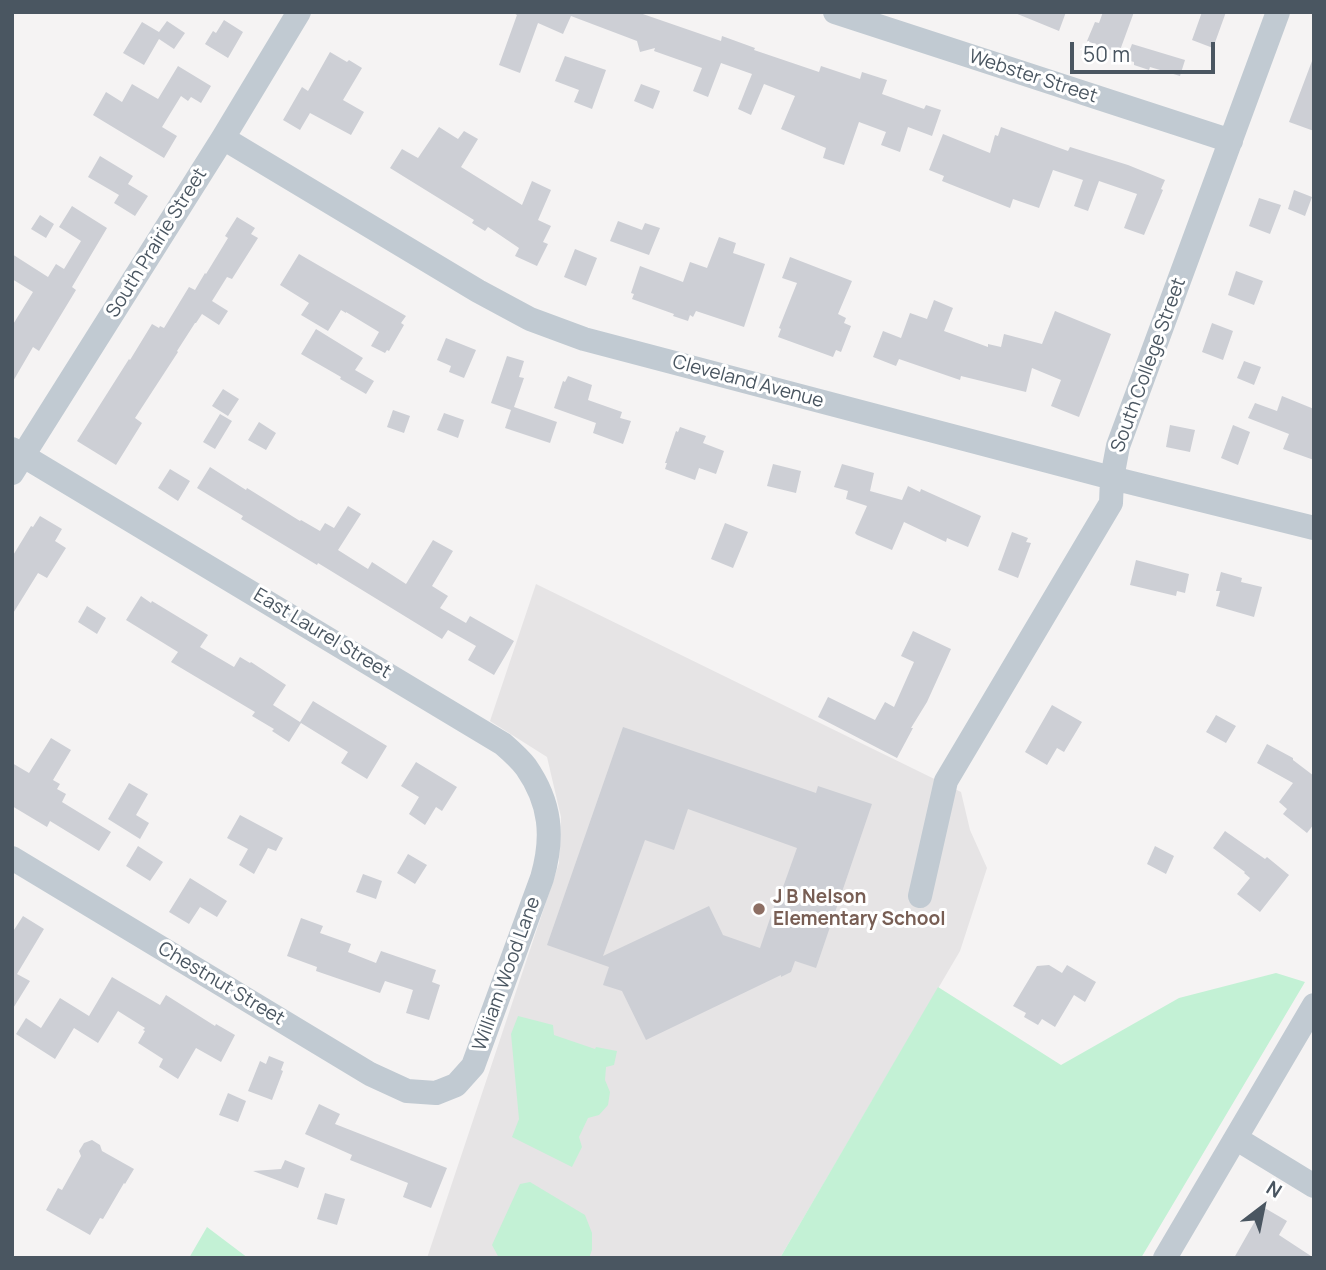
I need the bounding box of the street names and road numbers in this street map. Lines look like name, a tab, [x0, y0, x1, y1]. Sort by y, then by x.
street label: Webster Street	[966, 46, 1100, 108]
street label: South Prairie Street	[102, 164, 212, 322]
street label: South College Street	[1107, 275, 1191, 455]
street label: Cleveland Avenue	[670, 351, 826, 413]
street label: East Laurel Street	[249, 584, 395, 684]
street label: William Wood Lane	[469, 894, 545, 1054]
street label: Chestnut Street	[154, 937, 288, 1031]

